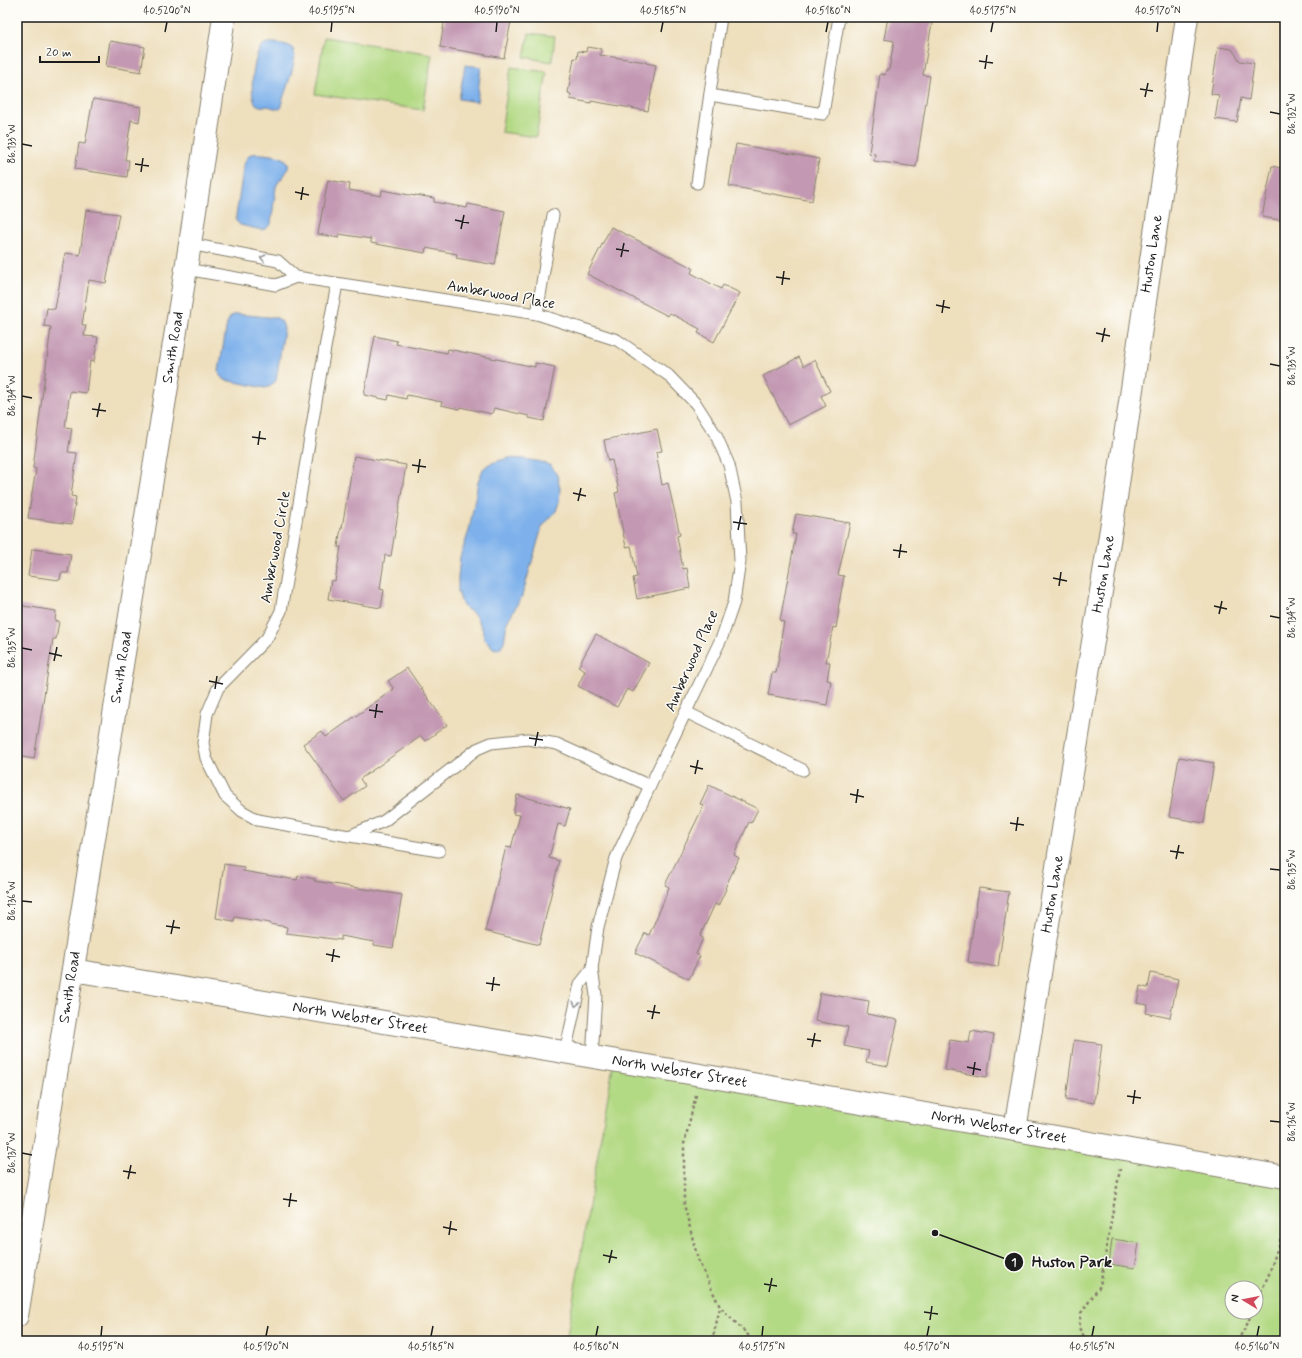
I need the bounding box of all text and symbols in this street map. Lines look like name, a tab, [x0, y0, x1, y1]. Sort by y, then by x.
text: 40.5200°N	[144, 4, 191, 18]
text: 40.5195°N	[309, 4, 355, 18]
text: 40.5190°N	[474, 4, 520, 18]
text: 40.5185°N	[640, 4, 686, 18]
text: 40.5180°N	[805, 4, 851, 18]
text: 40.5175°N	[970, 4, 1016, 18]
text: 40.5170°N	[1135, 4, 1181, 18]
scale bar	[40, 38, 99, 64]
text: 20 m	[46, 45, 72, 61]
text: 86.132°W	[1285, 94, 1299, 134]
text: 86.133°W	[5, 125, 19, 163]
street label: Huston Lane	[1136, 213, 1168, 294]
one-way arrow	[260, 255, 266, 263]
street label: Amberwood Place	[445, 276, 557, 314]
street label: Smith Road	[158, 310, 189, 385]
text: 86.133°W	[1285, 347, 1299, 385]
text: 86.134°W	[5, 376, 19, 416]
street label: Amberwood Circle	[256, 489, 296, 605]
street label: Huston Lane	[1088, 534, 1120, 615]
text: 86.134°W	[1285, 598, 1299, 638]
street label: Amberwood Place	[661, 607, 723, 715]
text: 86.135°W	[5, 628, 19, 668]
street label: Smith Road	[106, 630, 137, 705]
text: 86.135°W	[1285, 850, 1299, 890]
street label: Huston Lane	[1037, 854, 1069, 934]
text: 86.136°W	[5, 881, 19, 921]
street label: Smith Road	[54, 950, 86, 1025]
street label: North Webster Street	[291, 997, 429, 1039]
one-way arrow	[572, 1001, 580, 1007]
street label: North Webster Street	[611, 1050, 749, 1093]
text: 86.136°W	[1285, 1102, 1299, 1142]
street label: North Webster Street	[930, 1105, 1068, 1149]
text: 86.137°W	[5, 1133, 19, 1173]
callout: Huston Park	[1004, 1248, 1119, 1276]
text: Huston Park	[1032, 1252, 1112, 1273]
text: 1	[1011, 1255, 1017, 1271]
north arrow	[1224, 1280, 1264, 1320]
text: N	[1228, 1294, 1243, 1303]
text: 40.5195°N	[78, 1340, 124, 1354]
text: 40.5190°N	[243, 1340, 289, 1354]
text: 40.5185°N	[408, 1340, 454, 1354]
text: 40.5180°N	[573, 1340, 619, 1354]
text: 40.5175°N	[739, 1340, 785, 1354]
text: 40.5170°N	[904, 1340, 950, 1354]
text: 40.5165°N	[1070, 1340, 1115, 1354]
text: 40.5160°N	[1235, 1340, 1280, 1354]

